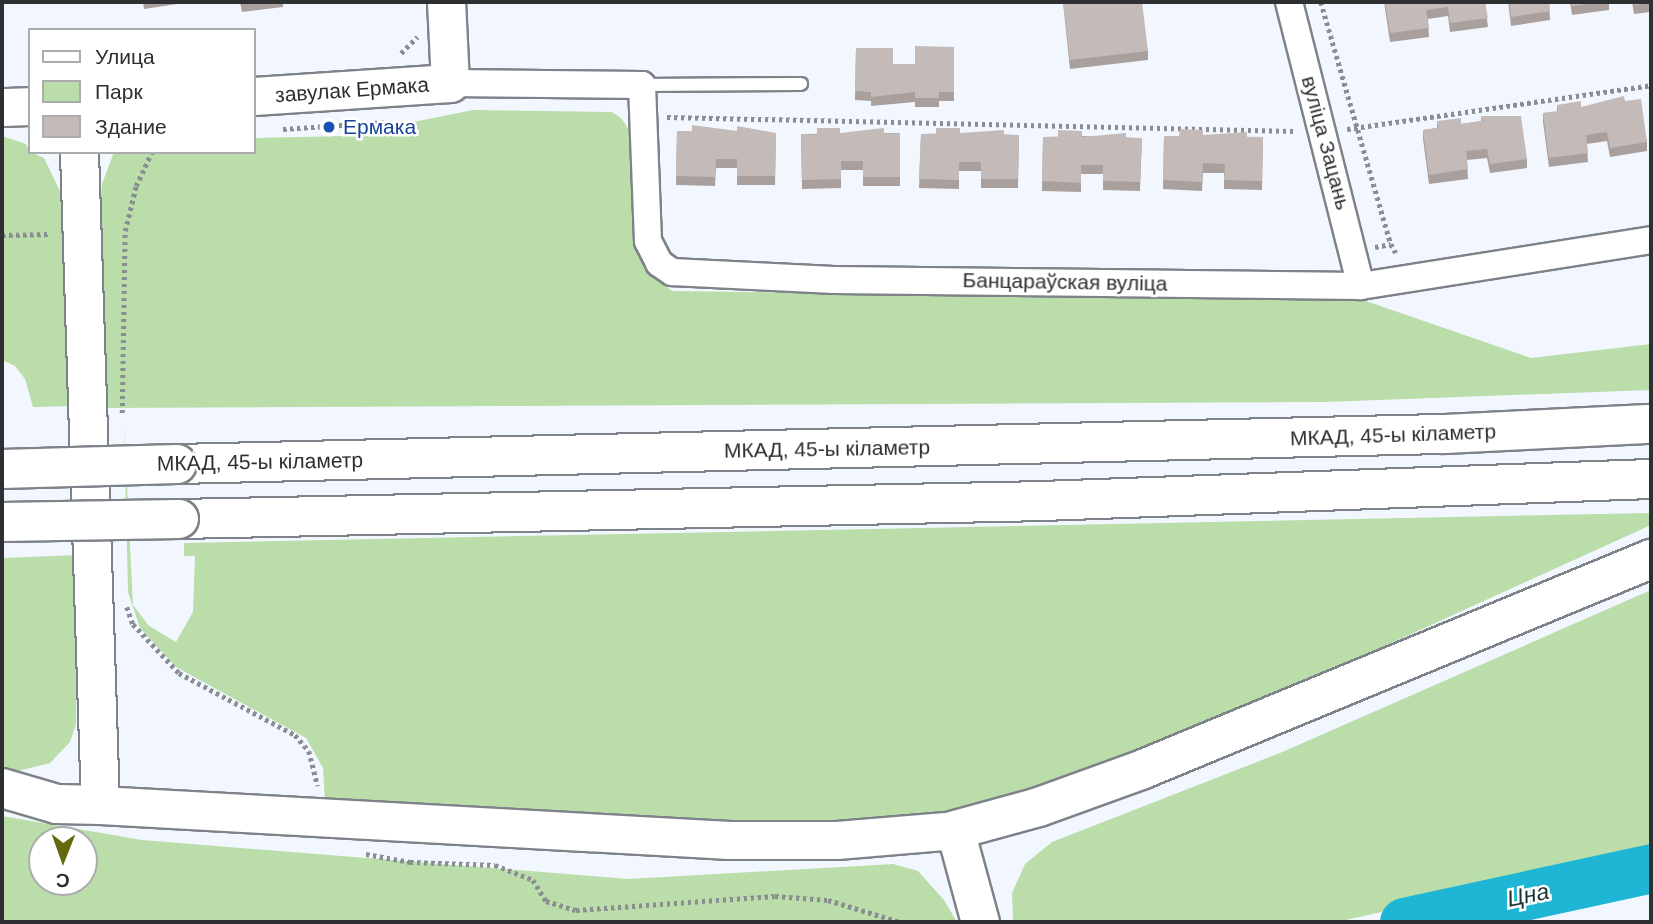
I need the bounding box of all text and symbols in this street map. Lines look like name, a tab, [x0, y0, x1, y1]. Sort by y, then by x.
legend	[28, 28, 256, 154]
text: Улица	[95, 45, 155, 68]
street label: завулак Ермака	[274, 72, 430, 108]
street label: вуліца Зацань	[1296, 73, 1356, 213]
text: Парк	[95, 80, 143, 103]
place label: Ермака	[343, 114, 416, 140]
text: Здание	[95, 115, 167, 138]
marker: Ермака	[321, 119, 337, 135]
street label: Банцараўская вуліца	[962, 268, 1168, 296]
street label: МКАД, 45-ы кіламетр	[1290, 419, 1496, 451]
street label: МКАД, 45-ы кіламетр	[724, 435, 930, 463]
street label: МКАД, 45-ы кіламетр	[157, 448, 363, 476]
north arrow	[28, 826, 98, 896]
text: С	[56, 870, 70, 891]
water label: Цна	[1505, 877, 1551, 913]

